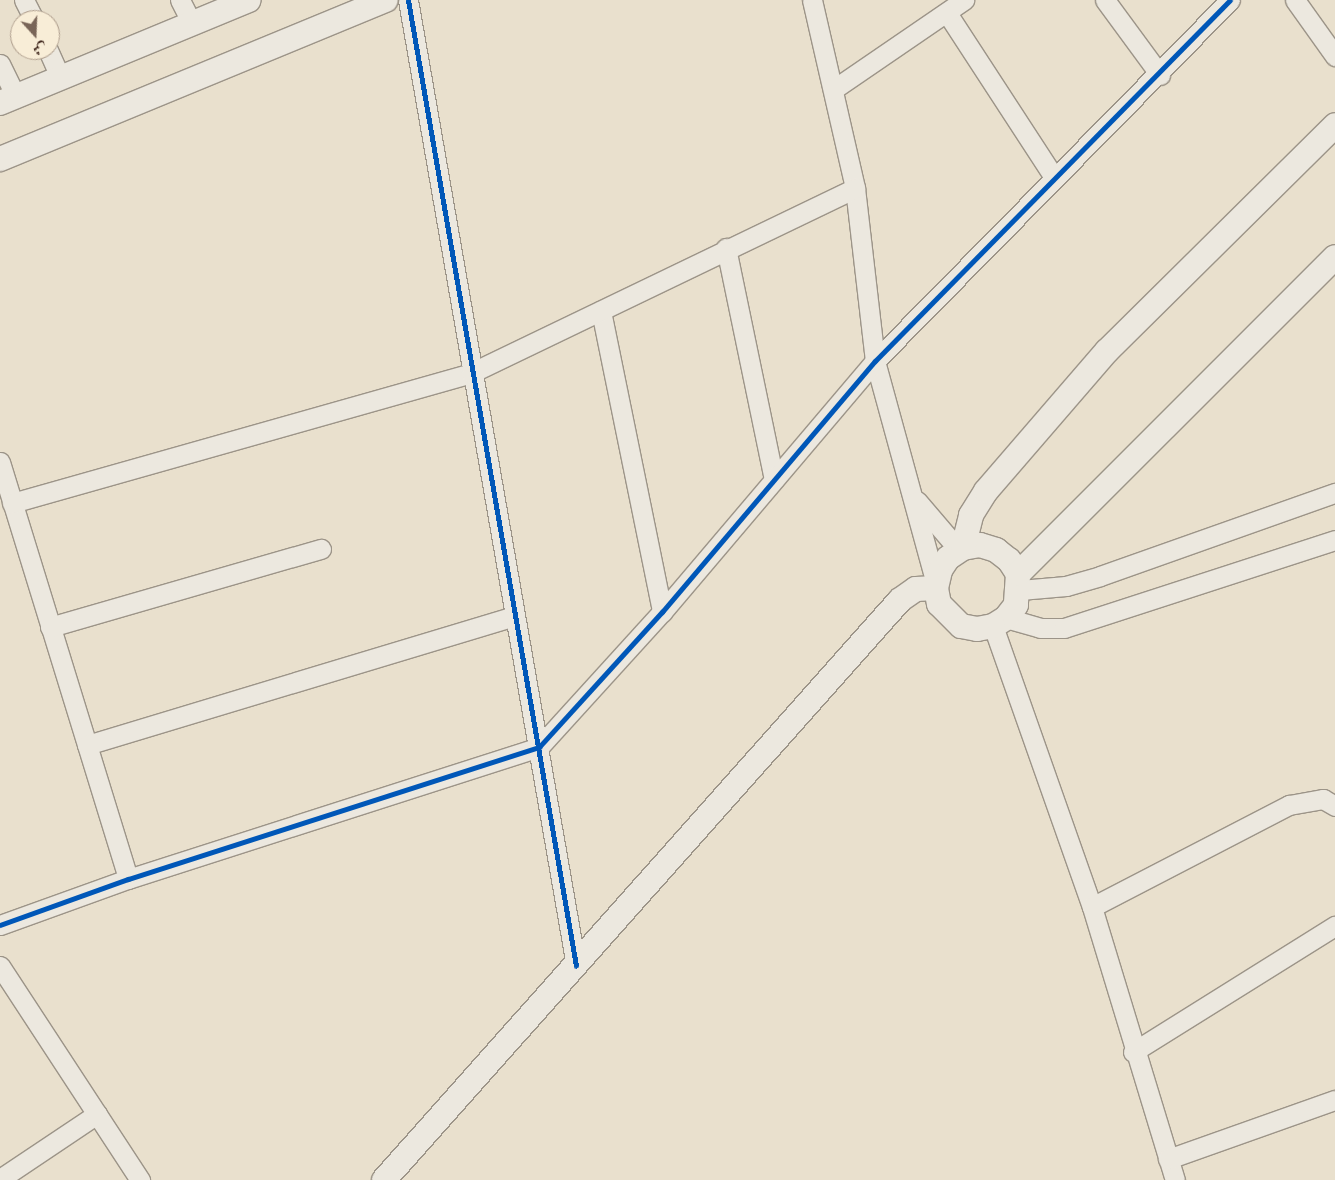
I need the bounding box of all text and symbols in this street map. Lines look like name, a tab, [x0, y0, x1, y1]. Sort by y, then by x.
north arrow	[10, 10, 60, 60]
text: ش	[30, 37, 50, 60]

